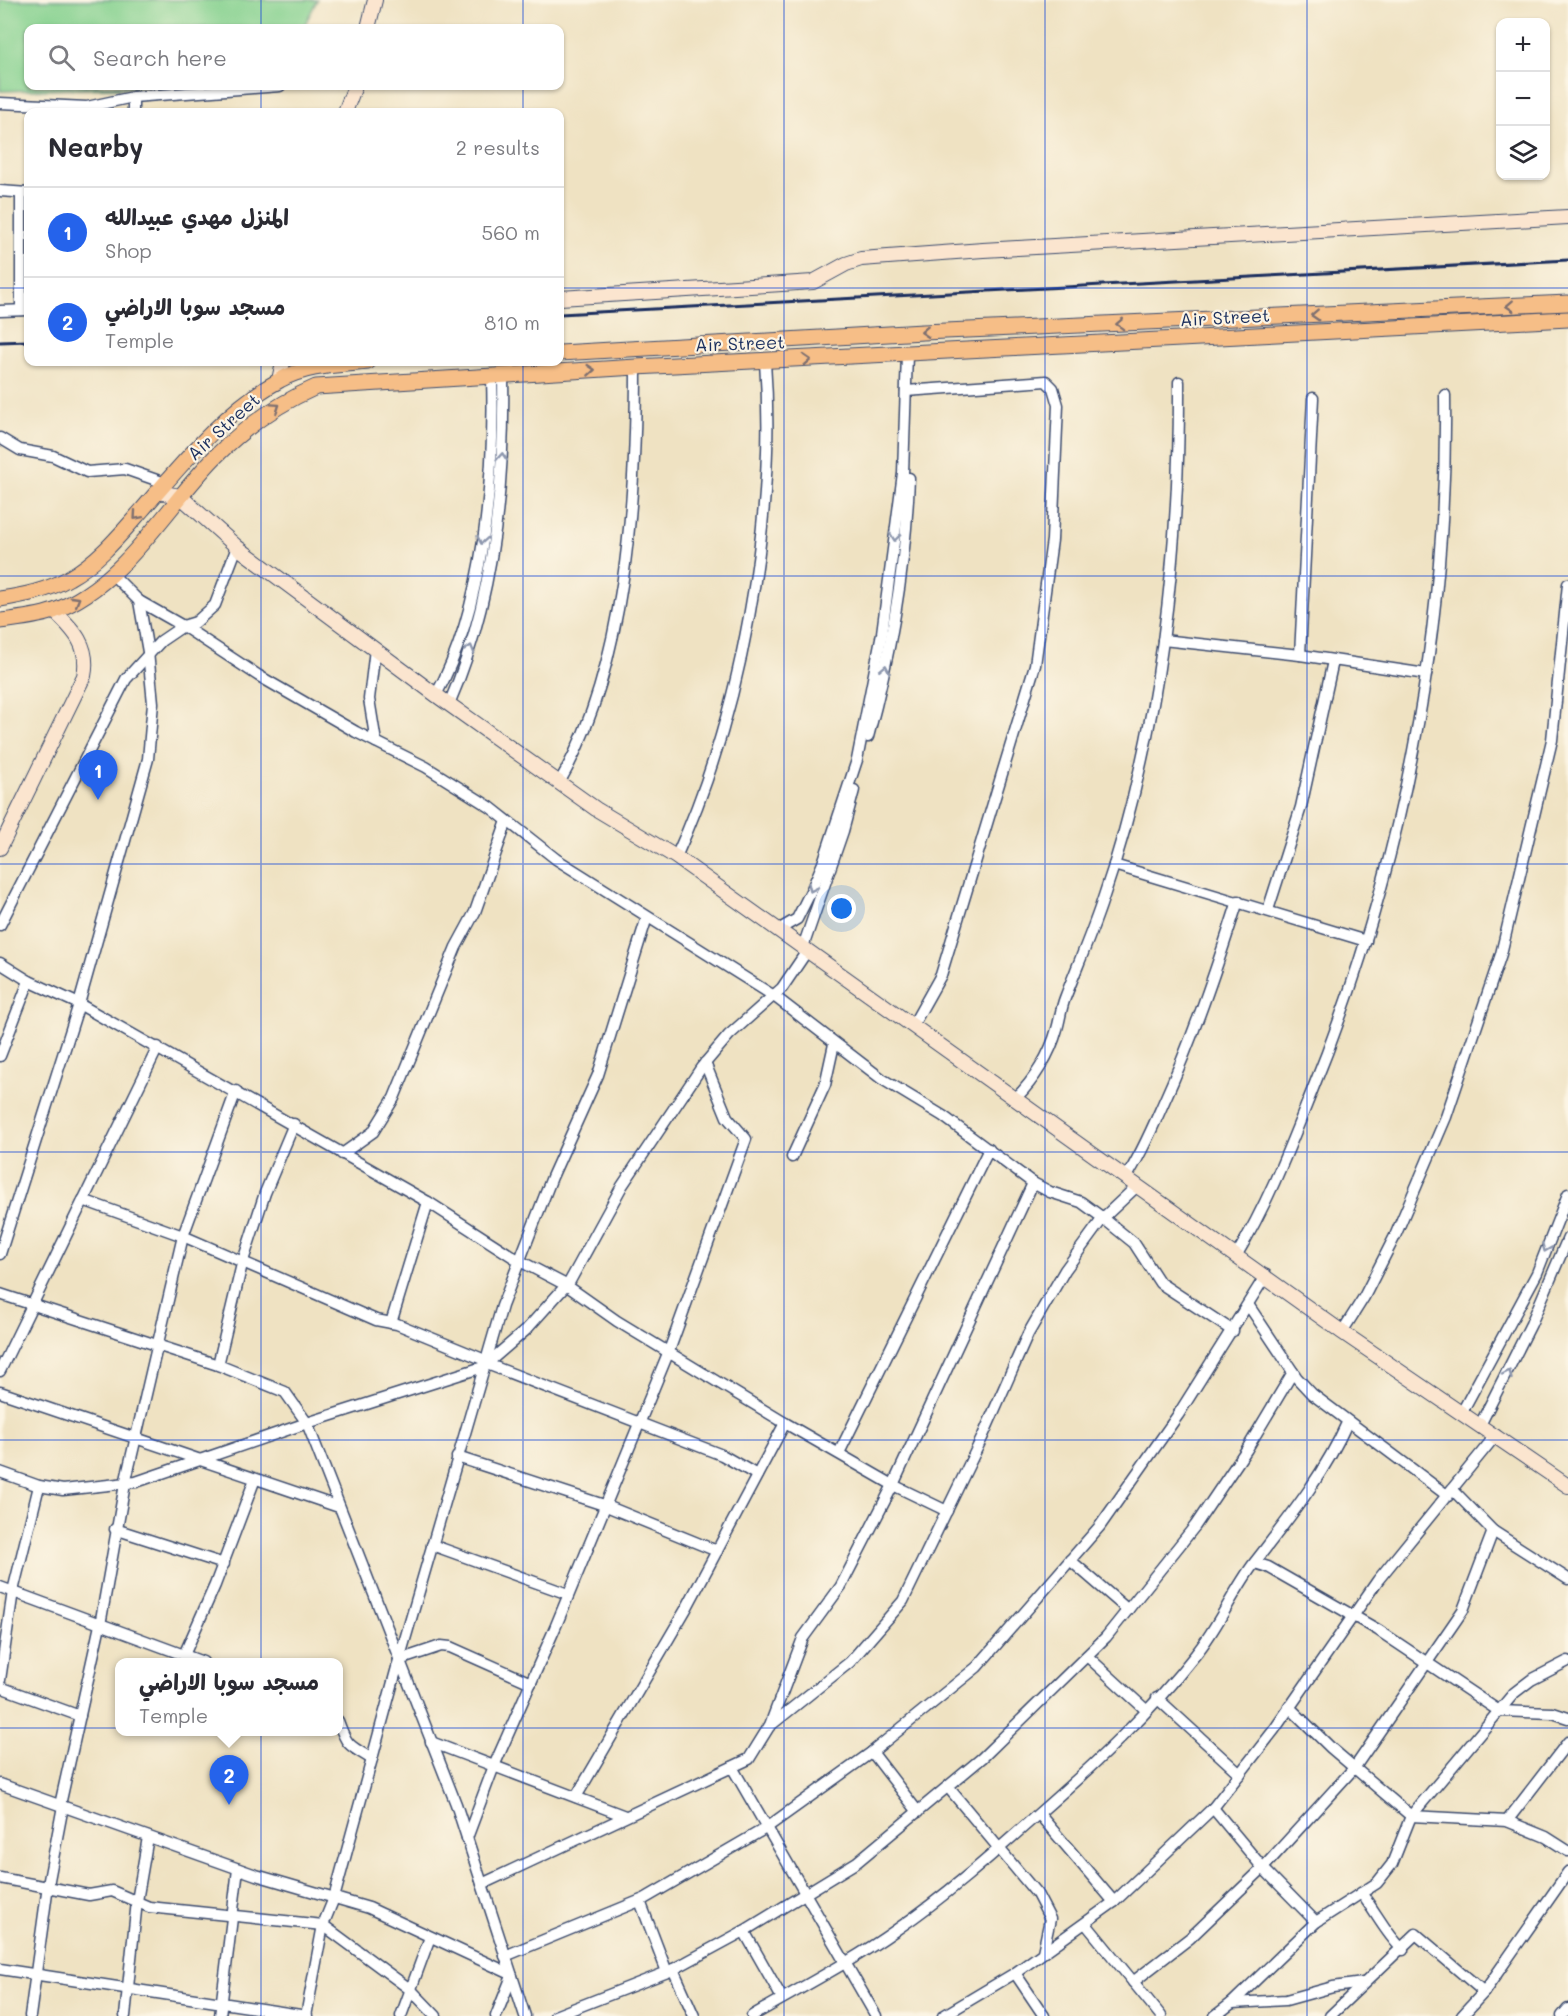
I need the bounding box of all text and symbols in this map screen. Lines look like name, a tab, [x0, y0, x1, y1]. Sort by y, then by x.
map controls	[1496, 18, 1550, 180]
button: +	[1496, 18, 1550, 72]
search box	[24, 24, 564, 90]
icon: search	[45, 41, 78, 74]
text: Search here	[93, 43, 227, 72]
button: −	[1496, 72, 1550, 126]
button: layers	[1496, 126, 1550, 180]
text: Nearby	[48, 130, 143, 164]
text: 2 results	[456, 134, 540, 160]
text: المنزل مهدي عبيدالله	[105, 202, 289, 231]
text: 1	[63, 219, 72, 245]
text: 560 m	[482, 219, 540, 245]
text: Shop	[105, 237, 152, 263]
text: مسجد سوبا الاراضي	[105, 292, 285, 321]
one-way arrow	[1505, 299, 1514, 312]
street label: Air Street	[1179, 303, 1271, 331]
text: 2	[62, 309, 73, 335]
text: 810 m	[484, 309, 540, 335]
one-way arrow	[1310, 309, 1319, 322]
one-way arrow	[1116, 318, 1125, 331]
one-way arrow	[921, 326, 930, 339]
text: Temple	[105, 327, 174, 353]
street label: Air Street	[695, 329, 785, 357]
one-way arrow	[803, 354, 812, 367]
one-way arrow	[587, 364, 596, 377]
street label: Air Street	[182, 387, 265, 465]
one-way arrow	[270, 403, 280, 415]
one-way arrow	[495, 453, 508, 462]
one-way arrow	[133, 509, 144, 520]
one-way arrow	[890, 532, 902, 541]
one-way arrow	[476, 536, 488, 545]
one-way arrow	[70, 595, 80, 607]
one-way arrow	[463, 644, 475, 655]
one-way arrow	[878, 665, 891, 675]
pin: 1	[78, 750, 118, 800]
one-way arrow	[807, 882, 819, 893]
your location	[827, 894, 856, 923]
one-way arrow	[1541, 1242, 1553, 1253]
one-way arrow	[1500, 1369, 1512, 1380]
popup	[115, 1658, 343, 1736]
text: مسجد سوبا الاراضي	[139, 1667, 319, 1696]
text: Temple	[139, 1702, 208, 1728]
pin: 2	[210, 1756, 248, 1805]

